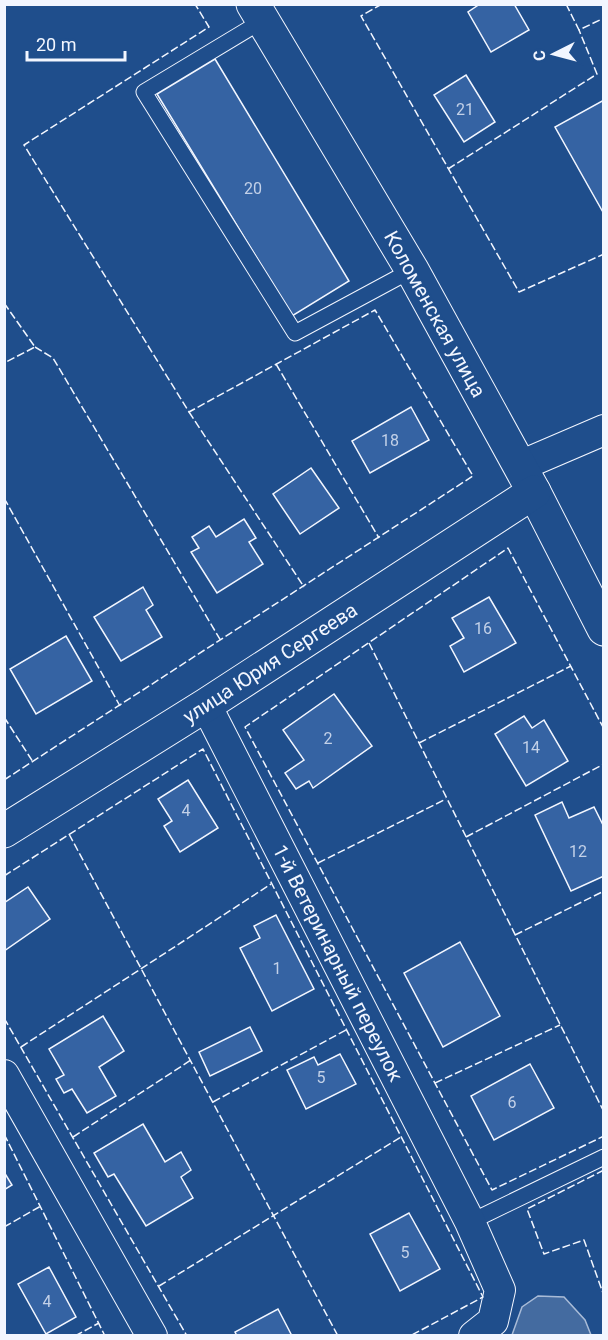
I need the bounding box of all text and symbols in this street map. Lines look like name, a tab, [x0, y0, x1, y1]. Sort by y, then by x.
scale bar	[27, 24, 124, 62]
north arrow	[524, 24, 584, 84]
text: 20 m	[36, 34, 76, 55]
text: С	[530, 49, 550, 62]
house number: 21	[456, 100, 474, 119]
house number: 20	[244, 179, 262, 198]
street label: Коломенская улица	[379, 227, 491, 401]
house number: 18	[381, 431, 399, 450]
street label: улица Юрия Сергеева	[178, 598, 362, 728]
house number: 16	[474, 619, 492, 638]
house number: 2	[324, 729, 333, 748]
house number: 14	[522, 738, 540, 757]
house number: 4	[182, 801, 191, 820]
street label: 1-й Ветеринарный переулок	[268, 841, 408, 1085]
house number: 12	[569, 842, 587, 861]
house number: 1	[273, 958, 281, 978]
house number: 5	[317, 1068, 326, 1087]
house number: 6	[508, 1093, 517, 1112]
house number: 5	[401, 1243, 410, 1262]
house number: 4	[43, 1292, 52, 1311]

